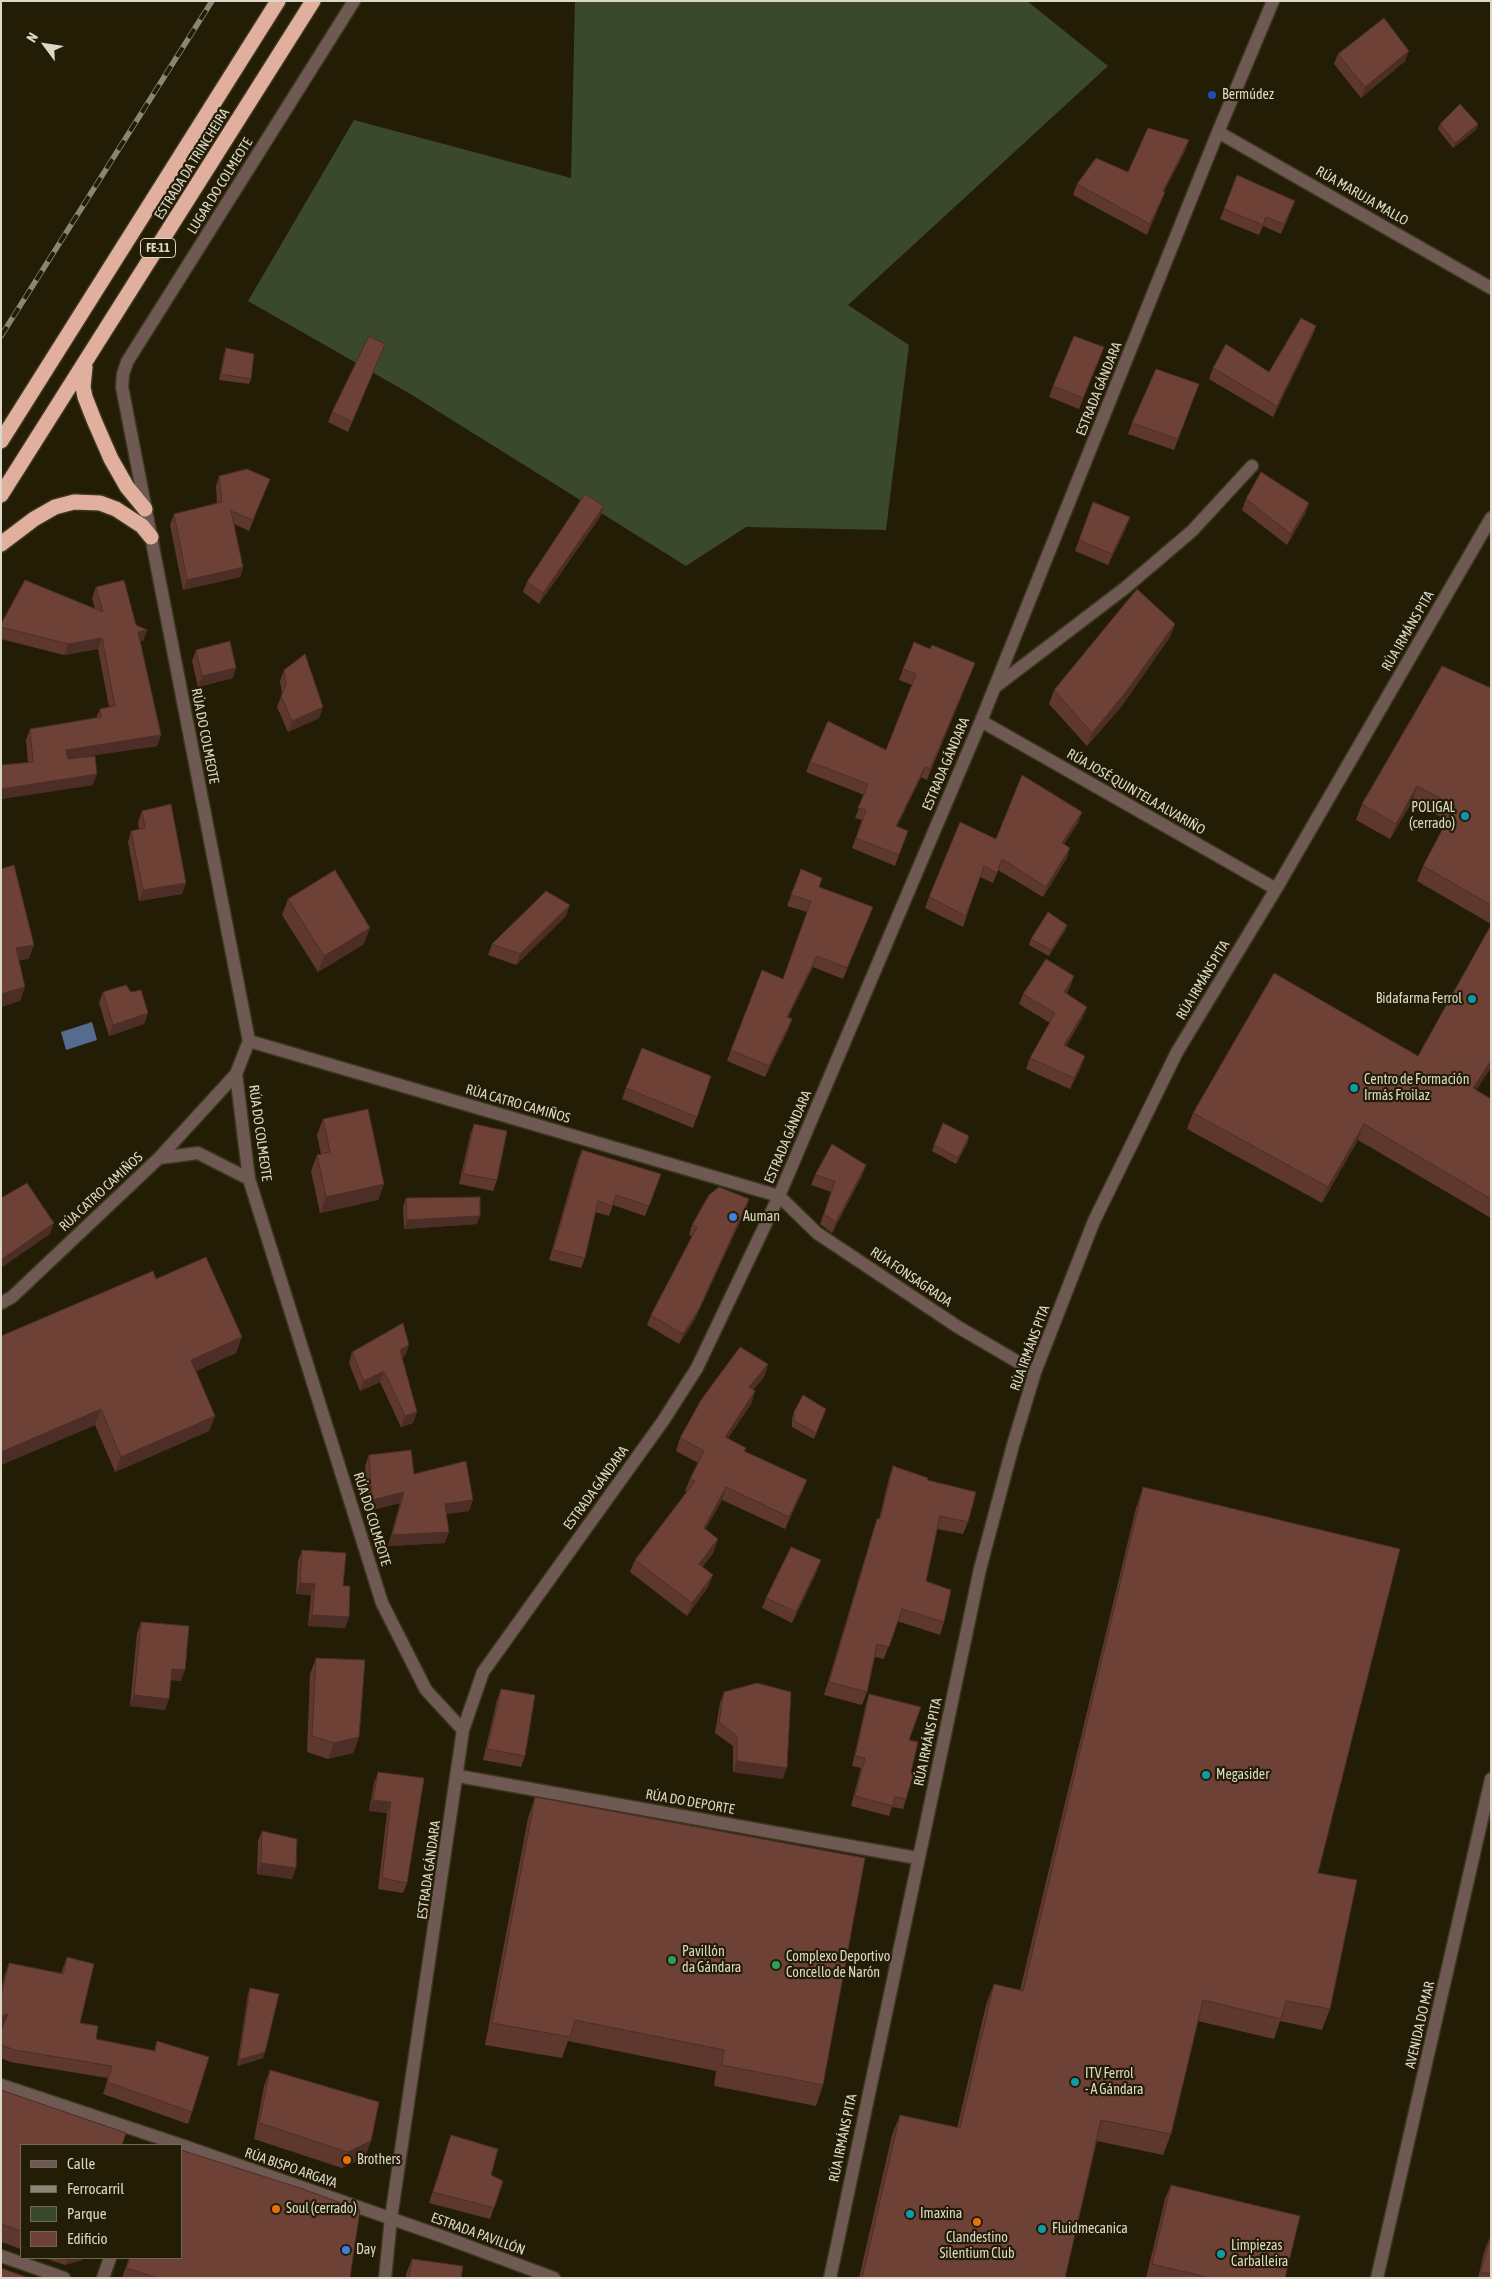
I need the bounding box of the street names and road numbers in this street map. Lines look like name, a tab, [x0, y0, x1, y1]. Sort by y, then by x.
street label: ESTRADA DA TRINCHEIRA	[151, 105, 233, 223]
street label: LUGAR DO COLMEOTE	[184, 135, 256, 237]
street label: RÚA MARUJA MALLO	[1313, 163, 1411, 229]
road number: FE-11	[140, 238, 176, 258]
street label: ESTRADA GÁNDARA	[1073, 340, 1125, 438]
street label: RÚA IRMÁNS PITA	[1378, 588, 1438, 674]
street label: RÚA DO COLMEOTE	[188, 687, 222, 785]
street label: ESTRADA GÁNDARA	[919, 715, 973, 813]
street label: RÚA JOSÉ QUINTELA ALVARIÑO	[1064, 745, 1208, 839]
street label: RÚA IRMÁNS PITA	[1173, 937, 1233, 1023]
street label: RÚA CATRO CAMIÑOS	[464, 1081, 572, 1127]
street label: RÚA DO COLMEOTE	[245, 1084, 275, 1182]
street label: ESTRADA GÁNDARA	[761, 1088, 815, 1186]
street label: RÚA CATRO CAMIÑOS	[56, 1149, 146, 1235]
street label: RÚA FONSAGRADA	[867, 1244, 955, 1310]
street label: RÚA IRMÁNS PITA	[1007, 1303, 1053, 1393]
street label: ESTRADA GÁNDARA	[560, 1443, 632, 1533]
street label: RÚA DO COLMEOTE	[350, 1470, 394, 1568]
street label: RÚA IRMÁNS PITA	[910, 1696, 946, 1788]
street label: RÚA DO DEPORTE	[644, 1786, 736, 1818]
street label: ESTRADA GÁNDARA	[414, 1820, 444, 1920]
street label: AVENIDA DO MAR	[1402, 1980, 1438, 2070]
street label: RÚA IRMÁNS PITA	[825, 2092, 861, 2184]
street label: RÚA BISPO ARGAYA	[243, 2144, 339, 2192]
street label: ESTRADA PAVILLÓN	[429, 2209, 527, 2259]

